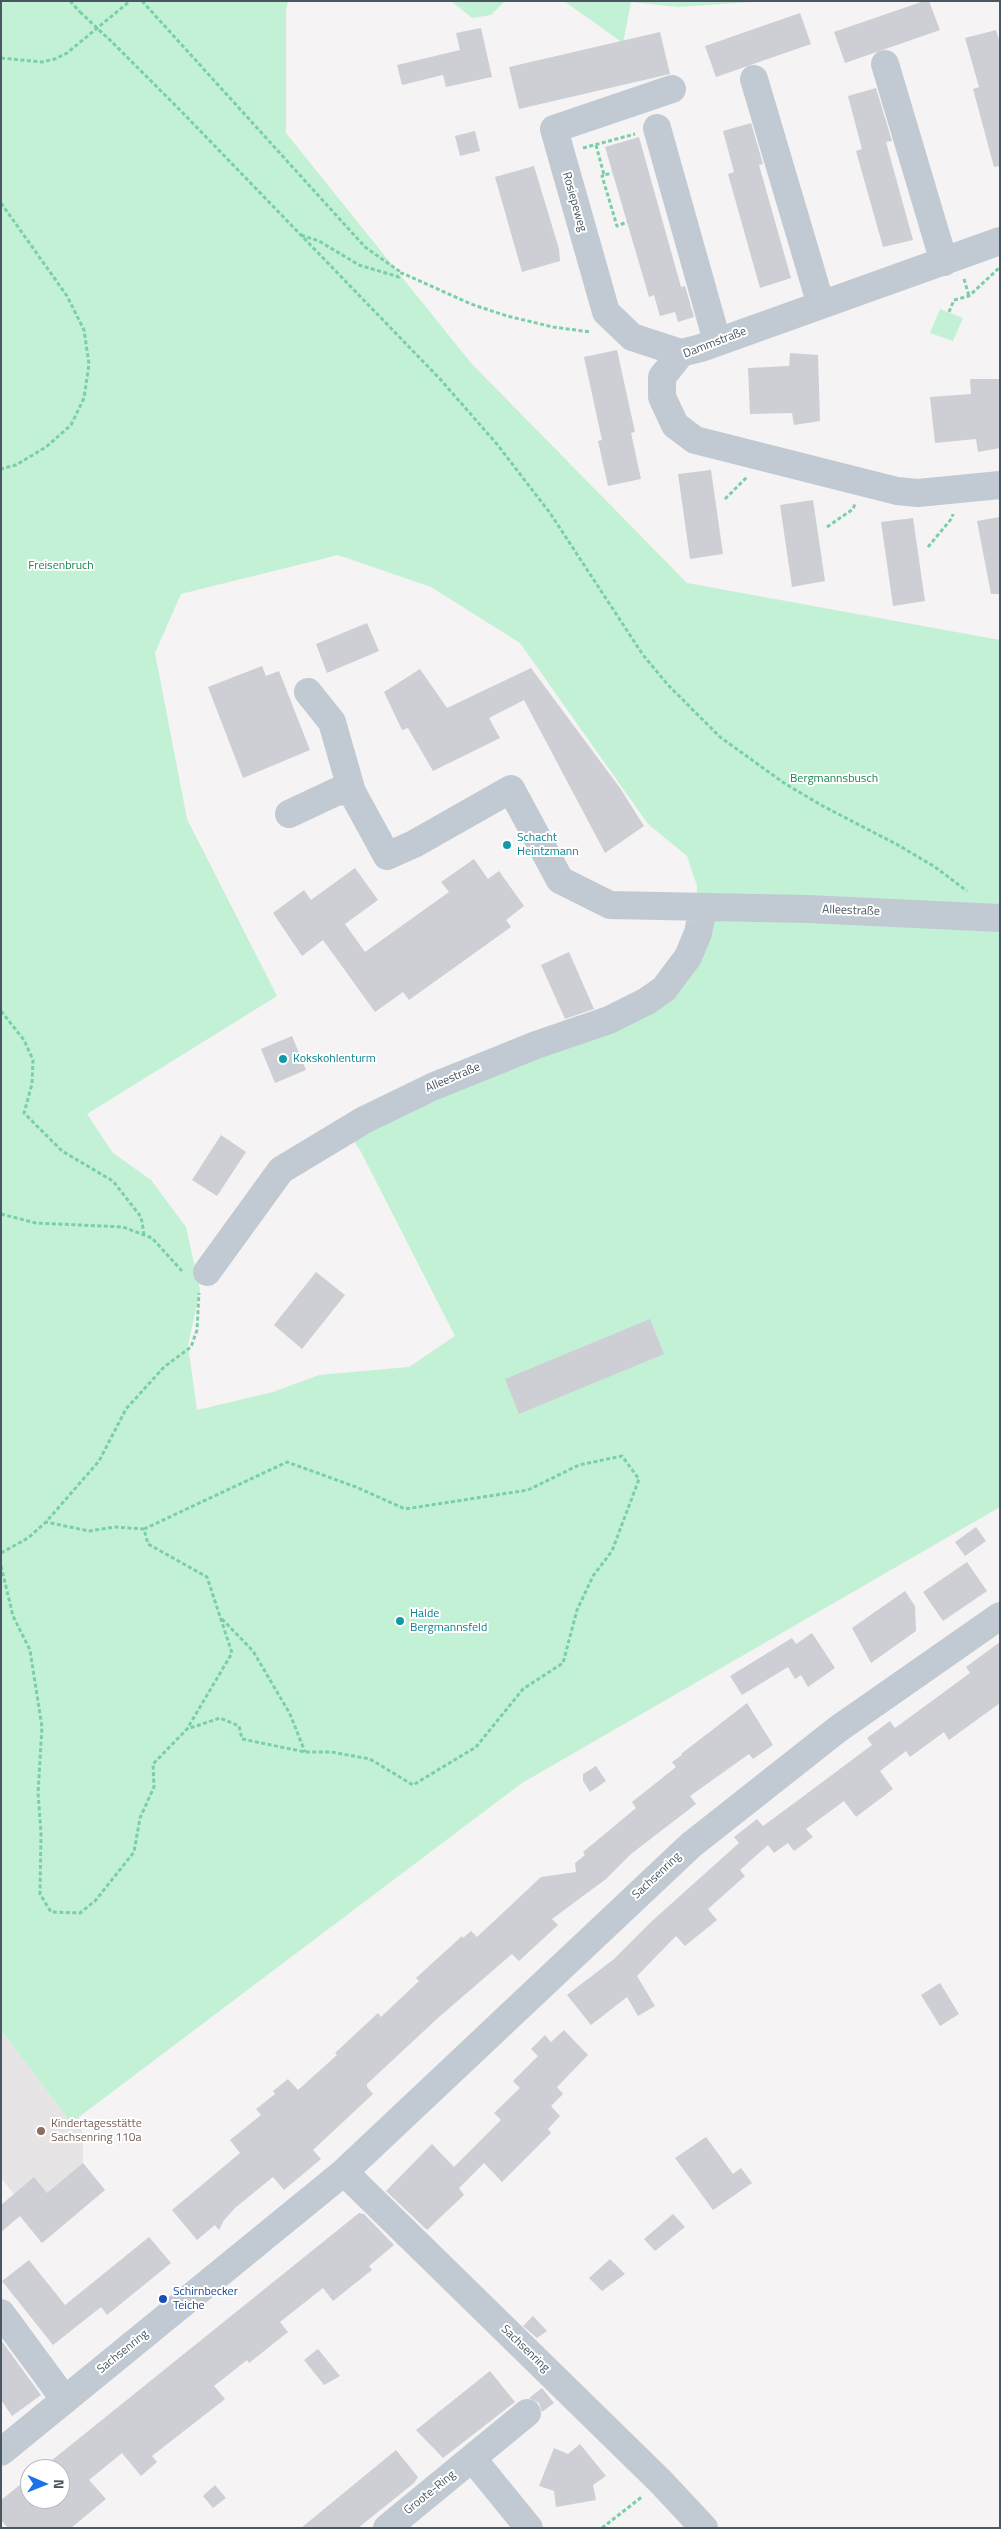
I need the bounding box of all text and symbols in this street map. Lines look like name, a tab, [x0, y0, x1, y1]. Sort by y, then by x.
street label: Rosiepeweg	[559, 170, 589, 234]
street label: Dammstraße	[681, 324, 749, 362]
park label: Freisenbruch	[28, 559, 94, 573]
park label: Bergmannsbusch	[790, 772, 878, 786]
place label: Schacht Heintzmann	[517, 831, 579, 859]
marker: Schacht Heintzmann	[501, 839, 513, 851]
street label: Alleestraße	[822, 903, 880, 919]
place label: Kokskohlenturm	[293, 1052, 376, 1066]
marker: Kokskohlenturm	[277, 1053, 289, 1065]
street label: Alleestraße	[424, 1060, 482, 1096]
place label: Halde Bergmannsfeld	[410, 1607, 487, 1635]
marker: Halde Bergmannsfeld	[394, 1615, 406, 1627]
street label: Sachsenring	[630, 1850, 684, 1902]
place label: Kindertagesstätte Sachsenring 110a	[51, 2117, 142, 2145]
marker: Kindertagesstätte Sachsenring 110a	[35, 2125, 47, 2137]
place label: Schirnbecker Teiche	[173, 2285, 238, 2313]
marker: Schirnbecker Teiche	[157, 2293, 169, 2305]
street label: Sachsenring	[498, 2322, 552, 2376]
street label: Sachsenring	[95, 2327, 151, 2377]
north arrow	[20, 2459, 70, 2509]
street label: Groote-Ring	[401, 2468, 459, 2518]
text: N	[49, 2479, 70, 2489]

